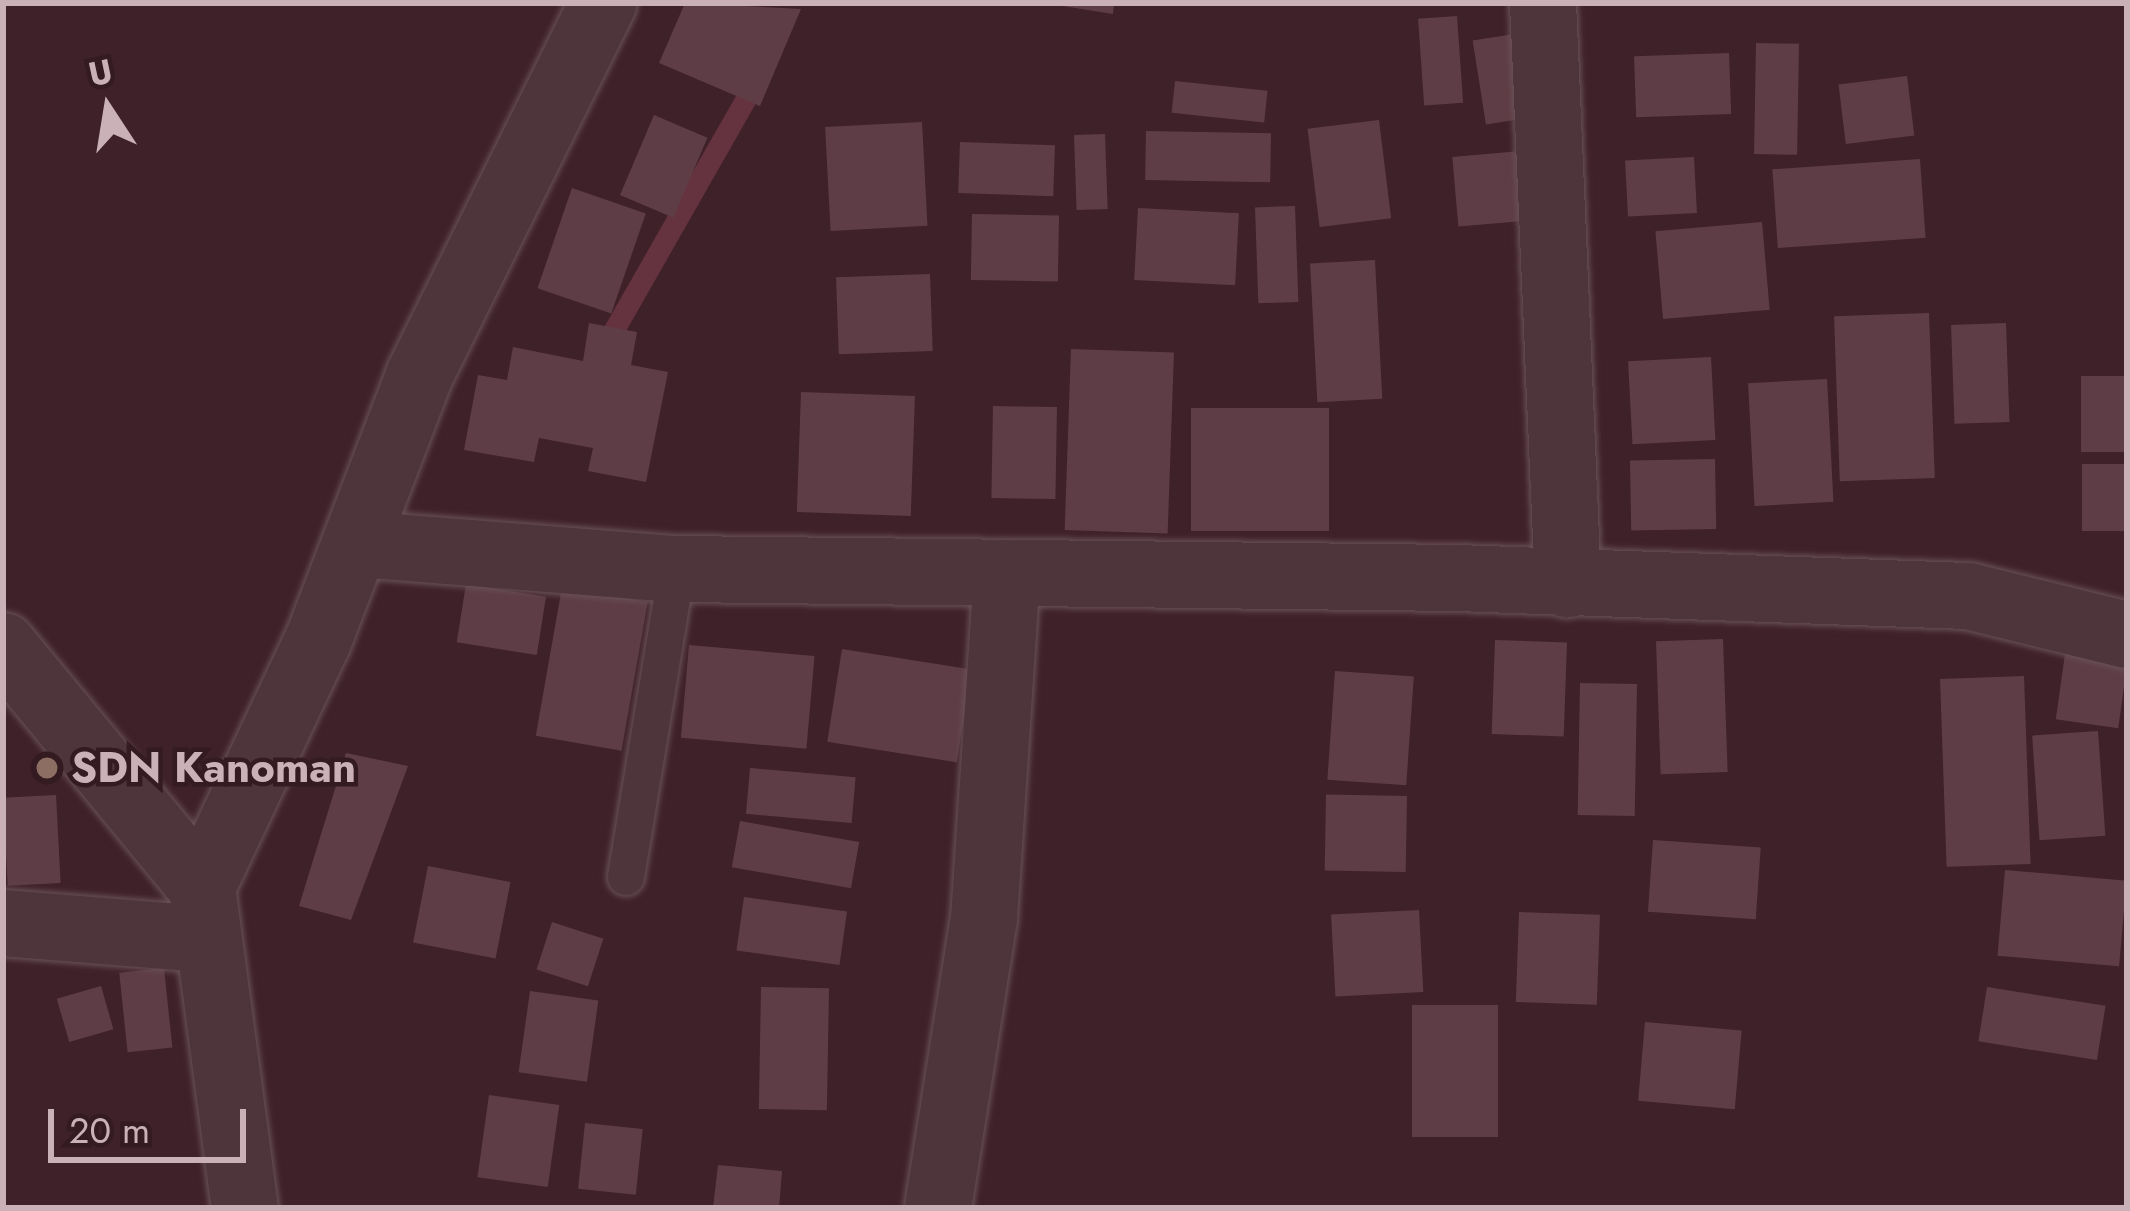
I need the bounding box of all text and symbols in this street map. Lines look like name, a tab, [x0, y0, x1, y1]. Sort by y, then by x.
text: U	[84, 47, 117, 98]
north arrow	[48, 48, 168, 168]
place label: SDN Kanoman	[71, 743, 356, 793]
marker: SDN Kanoman	[34, 755, 60, 781]
scale bar	[54, 1085, 252, 1159]
text: 20 m	[69, 1104, 150, 1156]

